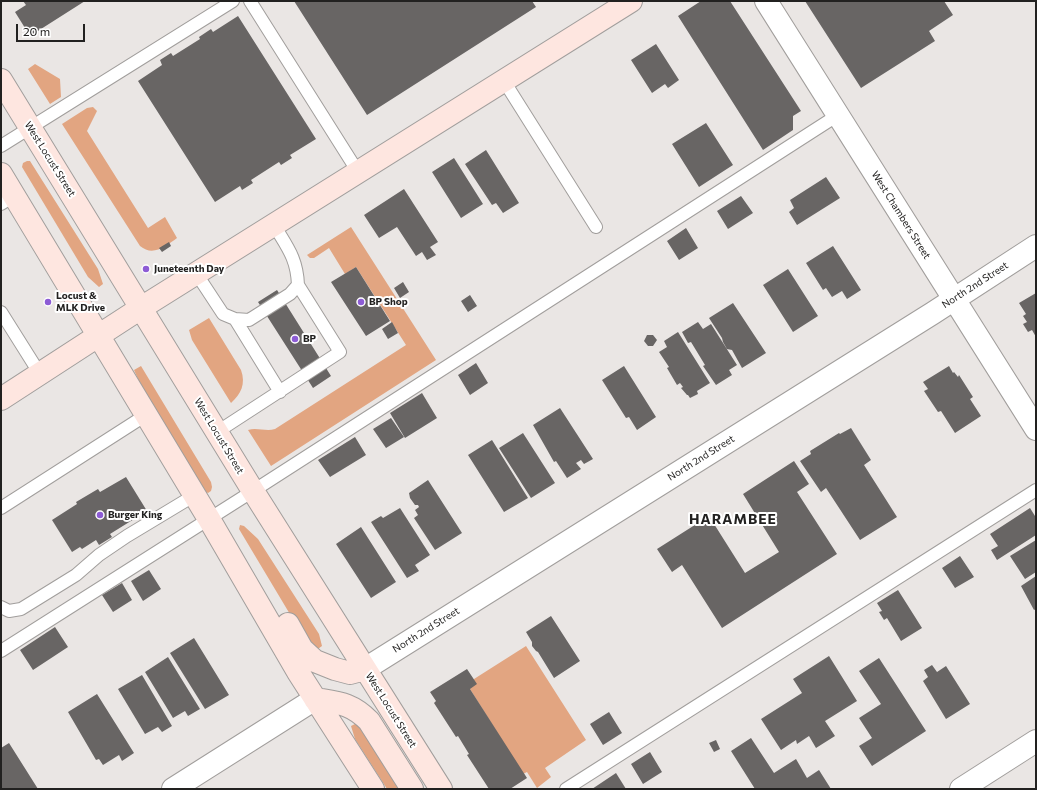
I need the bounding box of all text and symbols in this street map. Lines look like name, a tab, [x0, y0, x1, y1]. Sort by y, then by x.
scale bar	[18, 16, 87, 42]
text: 20 m	[23, 24, 50, 38]
street label: West Locust Street	[22, 119, 78, 199]
street label: West Chambers Street	[869, 169, 933, 261]
street label: North 2nd Street	[940, 259, 1010, 311]
place label: Juneteenth Day	[154, 263, 224, 275]
marker: Juneteenth Day	[141, 264, 151, 274]
place label: Locust & MLK Drive	[56, 290, 105, 314]
place label: BP Shop	[369, 296, 408, 308]
marker: Locust & MLK Drive	[43, 297, 53, 307]
marker: BP Shop	[356, 297, 366, 307]
place label: BP	[303, 333, 316, 345]
marker: BP	[290, 334, 300, 344]
street label: West Locust Street	[192, 396, 246, 476]
street label: North 2nd Street	[665, 433, 737, 483]
place label: Burger King	[108, 509, 162, 521]
marker: Burger King	[95, 510, 105, 520]
district label: HARAMBEE	[689, 511, 777, 527]
street label: North 2nd Street	[390, 605, 462, 655]
street label: West Locust Street	[363, 670, 419, 750]

